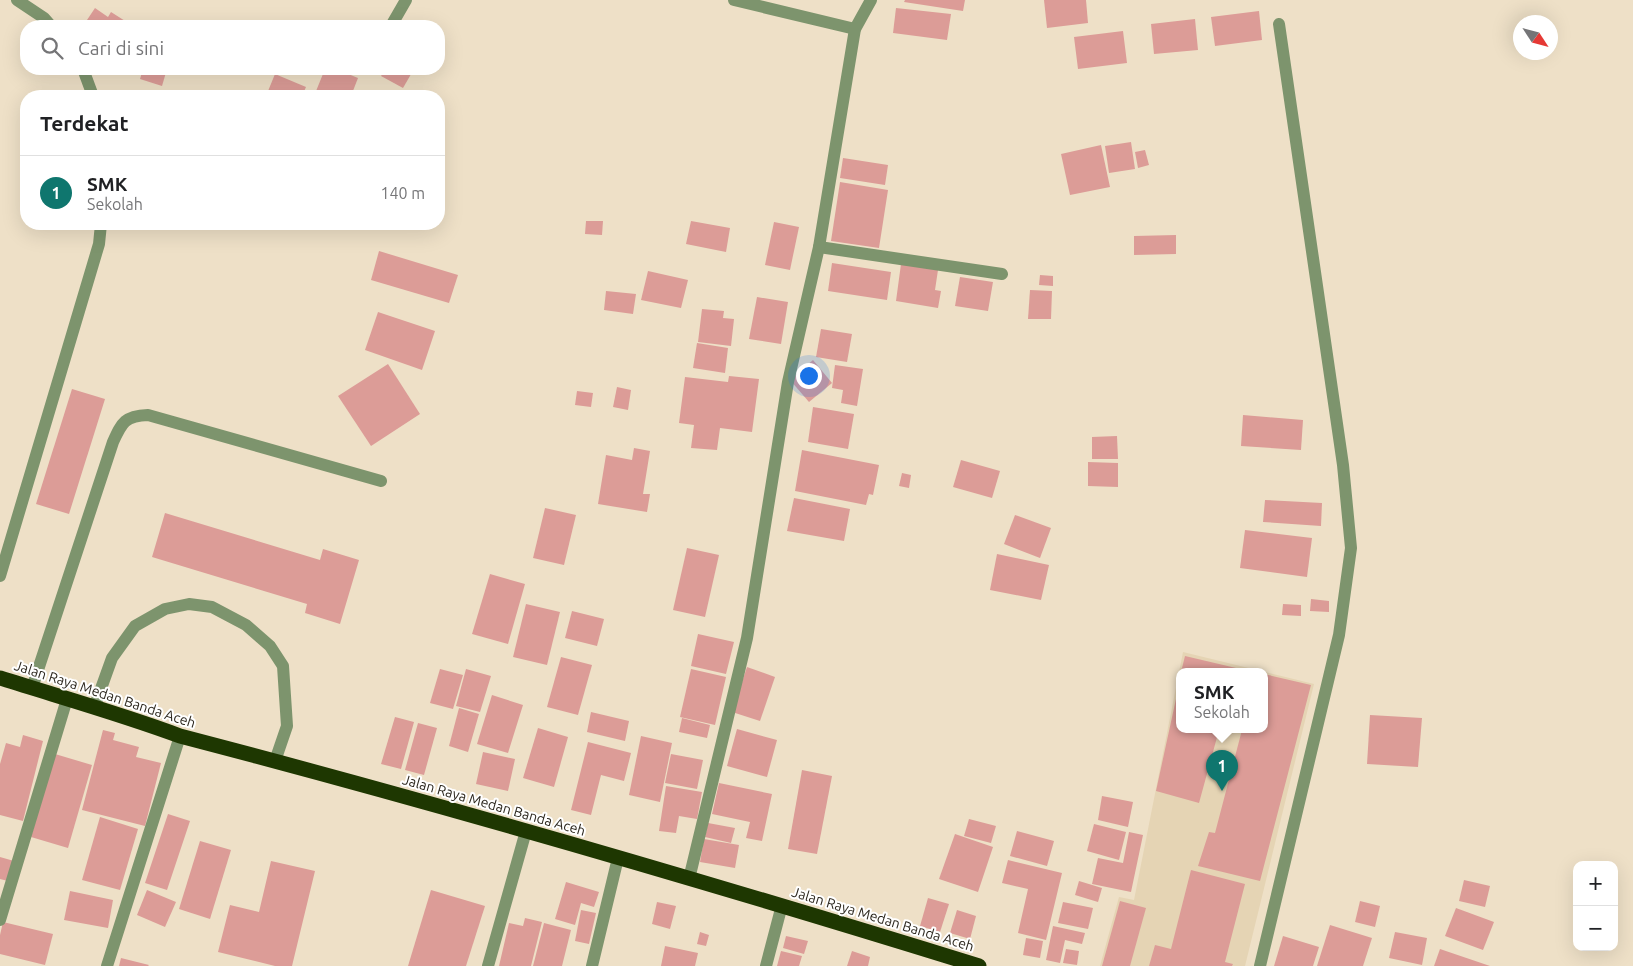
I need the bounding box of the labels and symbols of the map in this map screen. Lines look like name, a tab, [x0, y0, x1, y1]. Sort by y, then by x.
north arrow	[1513, 15, 1558, 60]
your location	[796, 363, 822, 389]
street label: Jalan Raya Medan Banda Aceh	[12, 657, 198, 731]
pin: 1	[1206, 750, 1238, 791]
street label: Jalan Raya Medan Banda Aceh	[401, 771, 587, 839]
street label: Jalan Raya Medan Banda Aceh	[790, 884, 976, 954]

